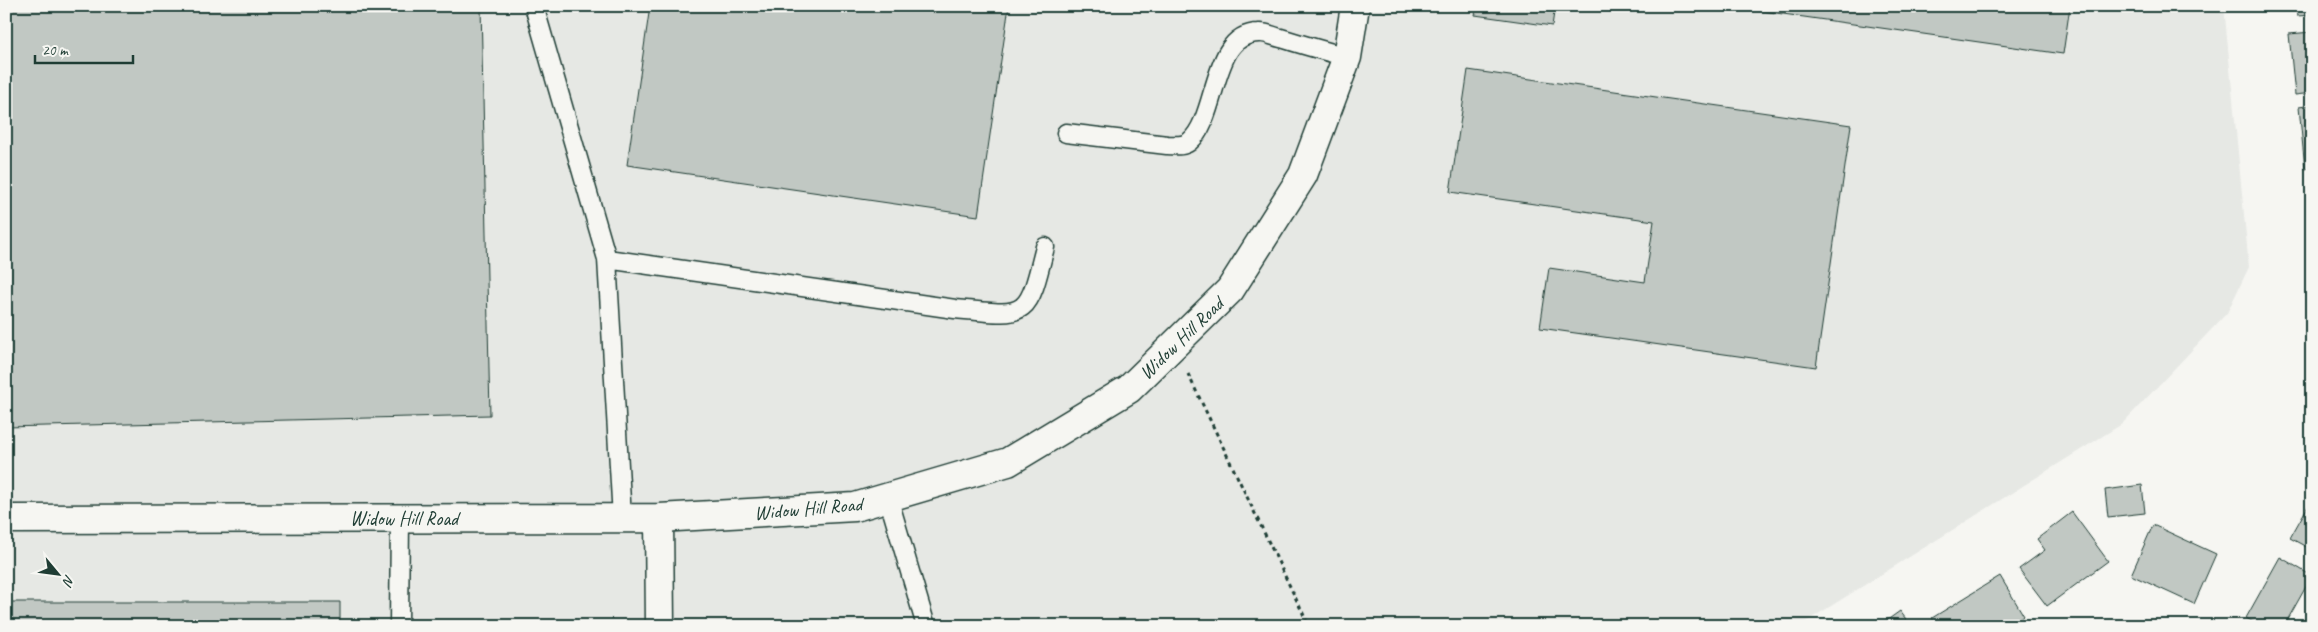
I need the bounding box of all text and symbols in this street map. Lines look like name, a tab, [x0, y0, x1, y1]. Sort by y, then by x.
scale bar	[35, 32, 132, 64]
text: 20 m	[42, 41, 69, 60]
street label: Widow Hill Road	[1134, 290, 1231, 385]
street label: Widow Hill Road	[753, 491, 866, 526]
street label: Widow Hill Road	[350, 506, 461, 531]
north arrow	[32, 550, 82, 600]
text: N	[58, 572, 78, 590]

